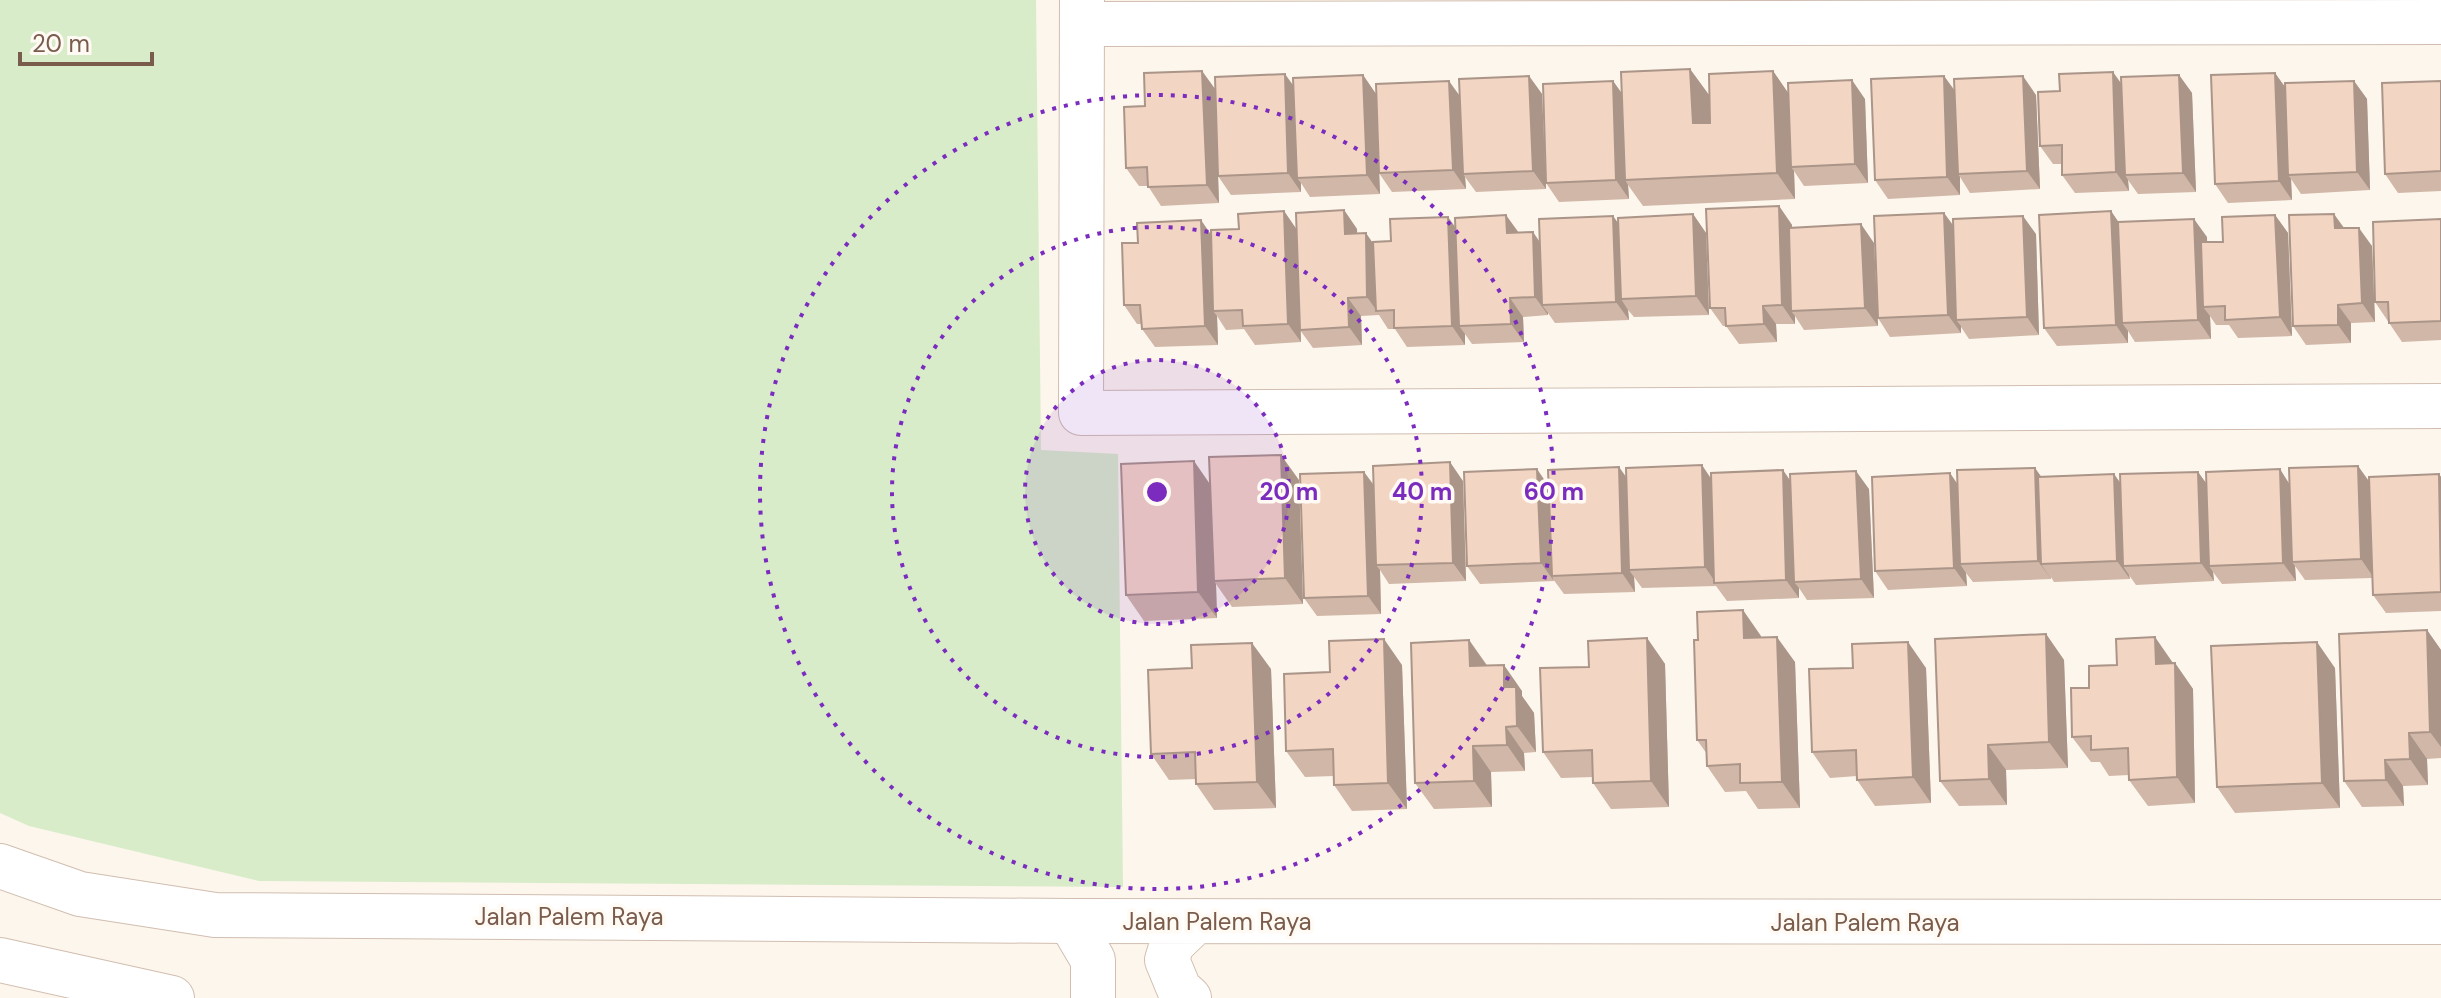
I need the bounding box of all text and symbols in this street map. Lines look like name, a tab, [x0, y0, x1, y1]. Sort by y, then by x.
scale bar	[20, 16, 152, 66]
text: 20 m	[32, 28, 90, 59]
text: 20 m	[1260, 476, 1318, 507]
text: 40 m	[1392, 476, 1452, 507]
text: 60 m	[1524, 476, 1584, 507]
centre of rings	[1143, 478, 1171, 506]
street label: Jalan Palem Raya	[474, 901, 664, 932]
street label: Jalan Palem Raya	[1122, 906, 1312, 937]
street label: Jalan Palem Raya	[1770, 907, 1960, 938]

